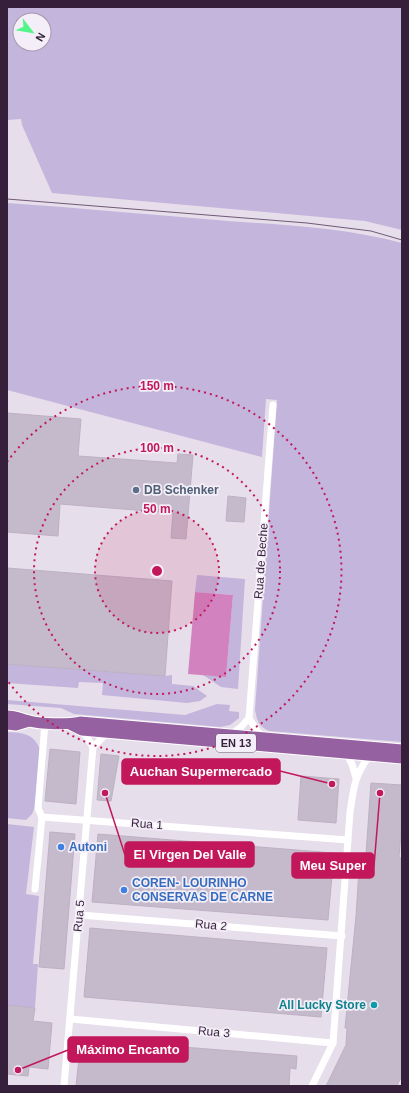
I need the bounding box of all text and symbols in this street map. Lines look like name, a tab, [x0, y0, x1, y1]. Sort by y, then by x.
north arrow	[12, 12, 52, 52]
text: N	[33, 31, 48, 44]
text: 150 m	[140, 379, 174, 393]
text: 100 m	[140, 441, 174, 455]
place label: DB Schenker	[144, 483, 219, 497]
marker: DB Schenker	[131, 485, 141, 495]
text: 50 m	[143, 502, 171, 516]
street label: Rua de Beche	[251, 522, 271, 599]
centre of rings	[150, 564, 164, 578]
road number: EN 13	[216, 734, 256, 752]
callout: Auchan Supermercado	[122, 759, 280, 784]
text: Auchan Supermercado	[130, 764, 272, 779]
street label: Rua 1	[131, 816, 164, 832]
place label: Autoni	[69, 840, 107, 854]
marker: Autoni	[56, 842, 66, 852]
callout: El Virgen Del Valle	[125, 842, 254, 867]
text: El Virgen Del Valle	[133, 847, 247, 862]
callout: Meu Super	[292, 853, 374, 878]
text: Meu Super	[300, 858, 366, 873]
place label: COREN- LOURINHO CONSERVAS DE CARNE	[132, 876, 273, 904]
marker: COREN- LOURINHO CONSERVAS DE CARNE	[119, 885, 129, 895]
street label: Rua 5	[71, 899, 87, 933]
street label: Rua 2	[194, 917, 228, 933]
place label: All Lucky Store	[279, 998, 366, 1012]
marker: All Lucky Store	[369, 1000, 379, 1010]
street label: Rua 3	[197, 1024, 231, 1040]
callout: Máximo Encanto	[68, 1037, 188, 1062]
text: Máximo Encanto	[76, 1042, 180, 1057]

